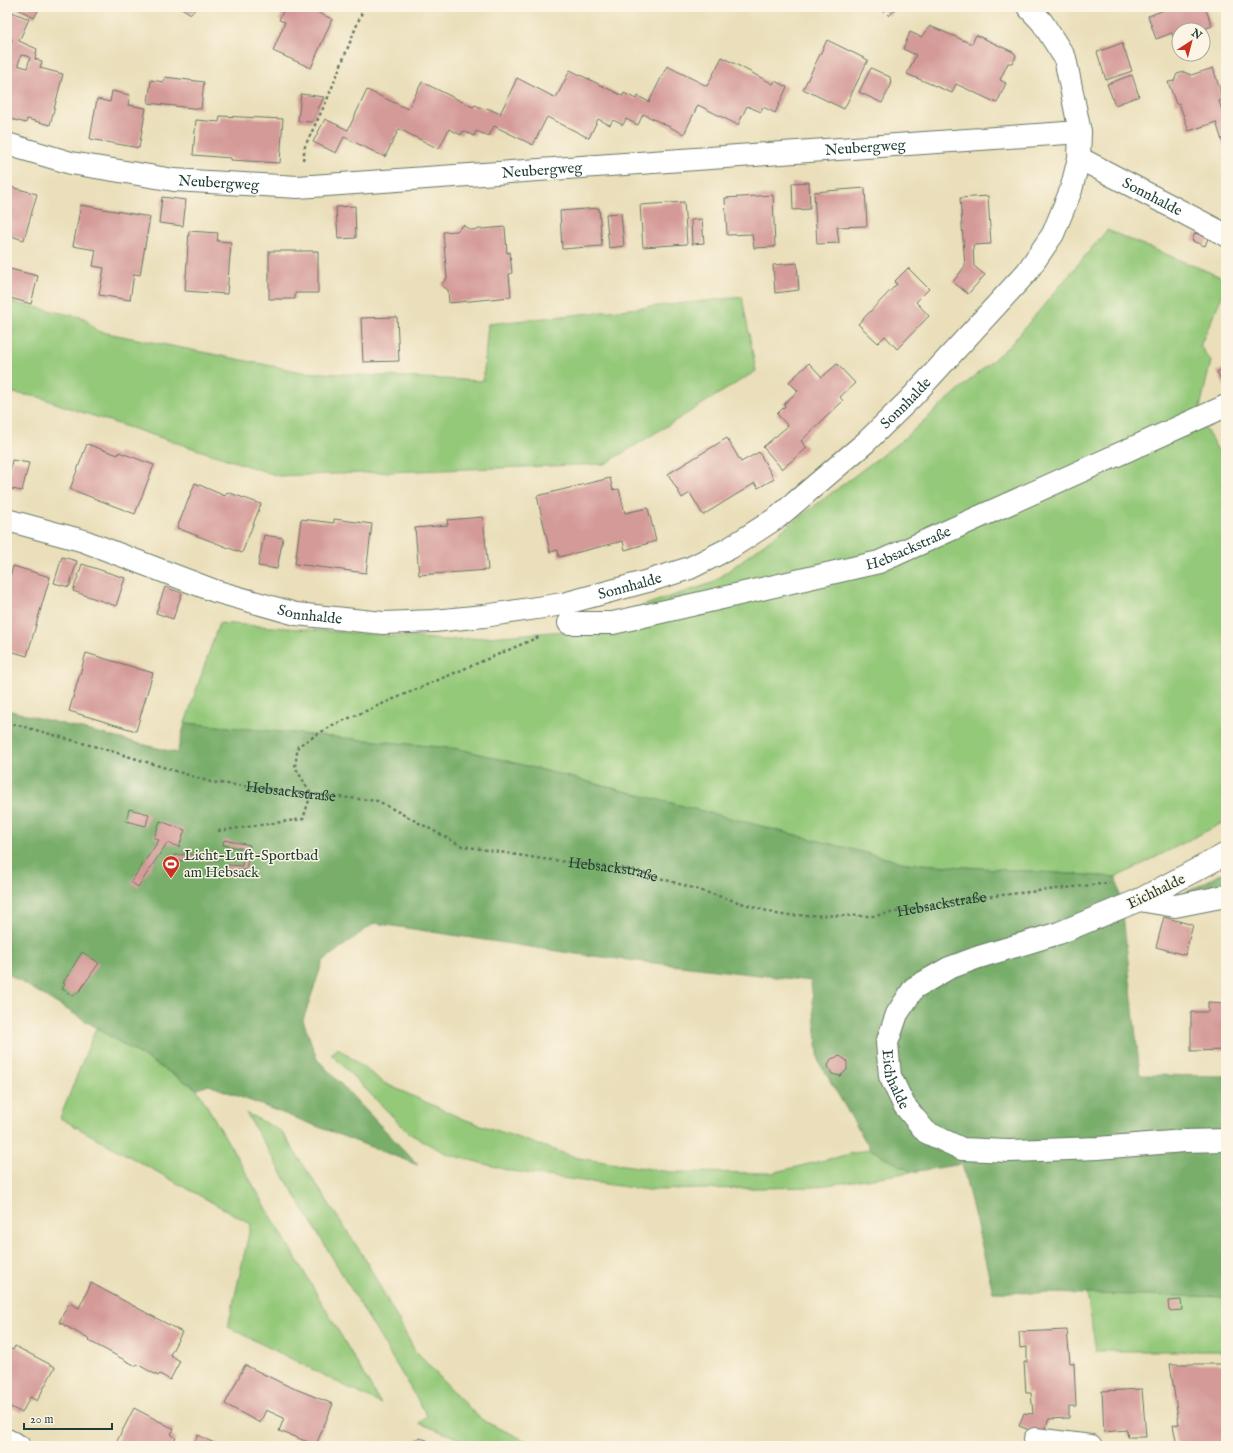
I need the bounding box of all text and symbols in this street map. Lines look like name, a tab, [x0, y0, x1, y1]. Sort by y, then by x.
north arrow	[1171, 22, 1211, 62]
text: N	[1188, 26, 1205, 43]
street label: Neubergweg	[824, 135, 907, 160]
street label: Neubergweg	[501, 158, 584, 183]
street label: Neubergweg	[178, 171, 261, 195]
street label: Sonnhalde	[1119, 173, 1186, 221]
street label: Sonnhalde	[876, 373, 936, 433]
street label: Hebsackstraße	[864, 522, 954, 575]
street label: Sonnhalde	[596, 568, 664, 604]
street label: Sonnhalde	[275, 600, 343, 629]
street label: Hebsackstraße	[244, 777, 337, 807]
place label: Licht-Luft-Sportbad am Hebsack	[184, 846, 319, 882]
street label: Hebsackstraße	[567, 853, 660, 887]
sports icon: Licht-Luft-Sportbad am Hebsack	[161, 854, 181, 879]
street label: Eichhalde	[1124, 869, 1188, 914]
street label: Hebsackstraße	[895, 888, 987, 922]
street label: Eichhalde	[878, 1049, 914, 1112]
scale bar	[24, 1405, 112, 1431]
text: 20 m	[30, 1412, 53, 1427]

